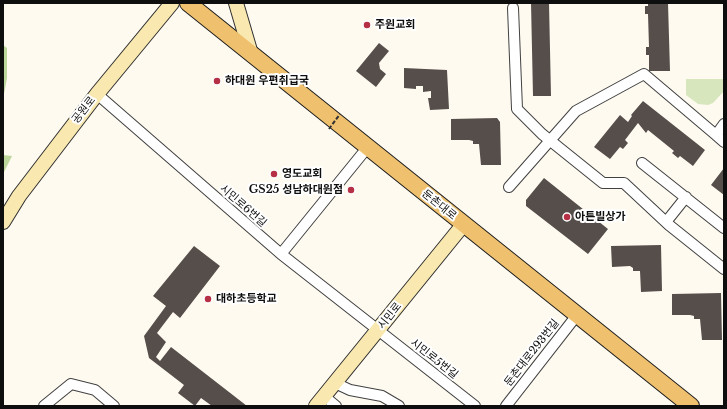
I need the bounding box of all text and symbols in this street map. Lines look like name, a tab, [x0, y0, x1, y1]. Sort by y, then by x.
place label: 주원교회	[375, 18, 415, 32]
marker: 주원교회	[362, 20, 372, 30]
place label: 하대원 우편취급국	[225, 74, 309, 88]
marker: 하대원 우편취급국	[212, 76, 222, 86]
street label: 공원로	[69, 94, 99, 126]
place label: 영도교회	[282, 167, 322, 181]
marker: 영도교회	[269, 169, 279, 179]
street label: 시민로6번길	[217, 182, 269, 230]
place label: GS25 성남하대원점	[249, 183, 343, 197]
marker: GS25 성남하대원점	[346, 185, 356, 195]
street label: 둔촌대로	[419, 187, 459, 223]
place label: 아튼빌상가	[575, 210, 626, 224]
marker: 아튼빌상가	[562, 212, 572, 222]
place label: 대하초등학교	[216, 292, 277, 306]
marker: 대하초등학교	[203, 294, 213, 304]
street label: 시민로	[375, 300, 405, 332]
street label: 둔촌대로293번길	[502, 317, 562, 389]
street label: 시민로5번길	[408, 336, 460, 382]

